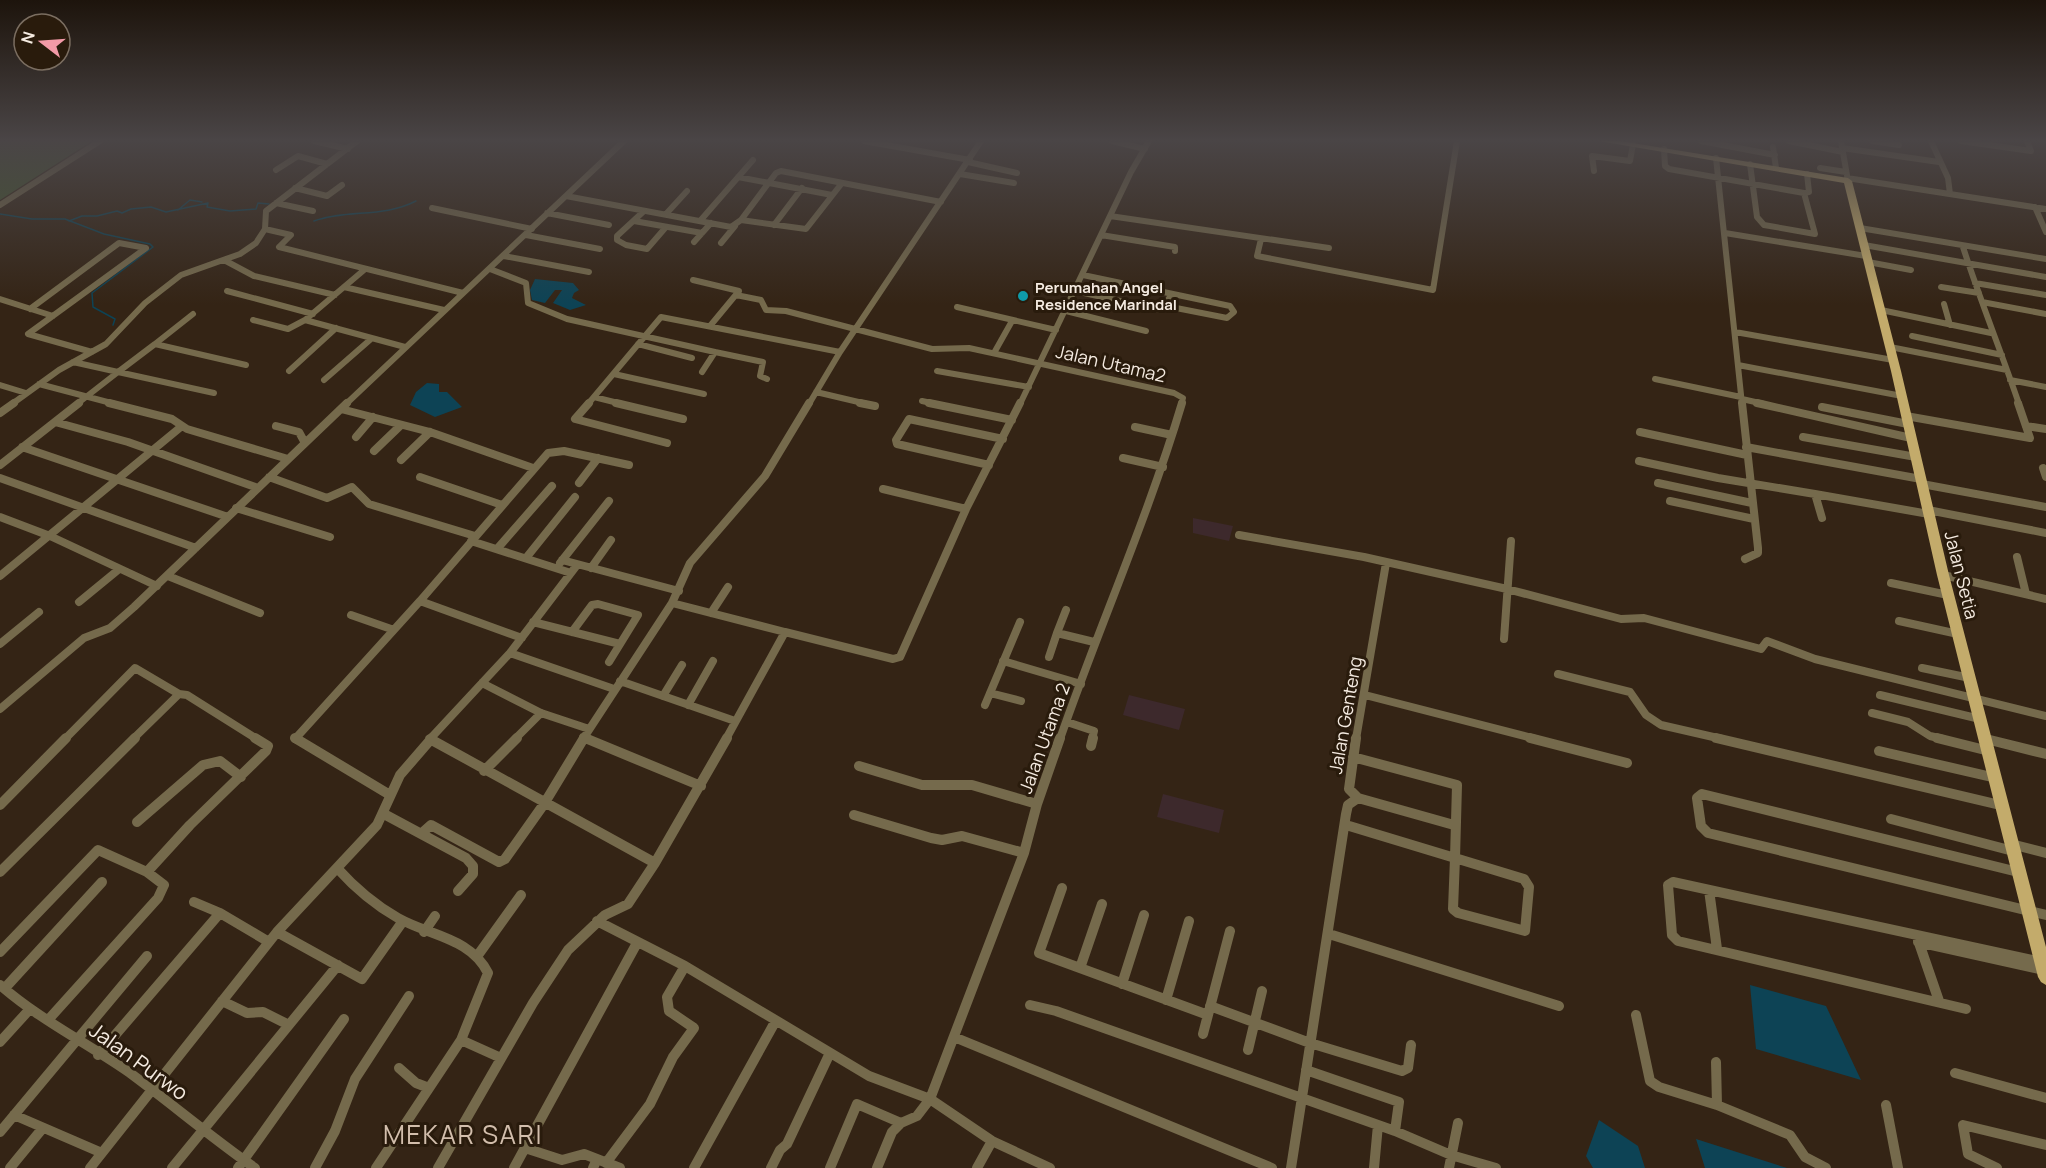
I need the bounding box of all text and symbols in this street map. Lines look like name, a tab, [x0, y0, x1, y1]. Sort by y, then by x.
north arrow	[12, 12, 72, 72]
text: N	[15, 29, 40, 46]
place label: Perumahan Angel Residence Marindal	[1035, 277, 1177, 315]
marker: Perumahan Angel Residence Marindal	[1016, 289, 1030, 303]
street label: Jalan Utama2	[1054, 339, 1168, 387]
street label: Jalan Setia	[1939, 528, 1985, 622]
street label: Jalan Genteng	[1323, 654, 1367, 776]
street label: Jalan Utama 2	[1013, 679, 1075, 797]
street label: Jalan Purwo	[84, 1016, 194, 1106]
district label: MEKAR SARI	[383, 1116, 543, 1152]

